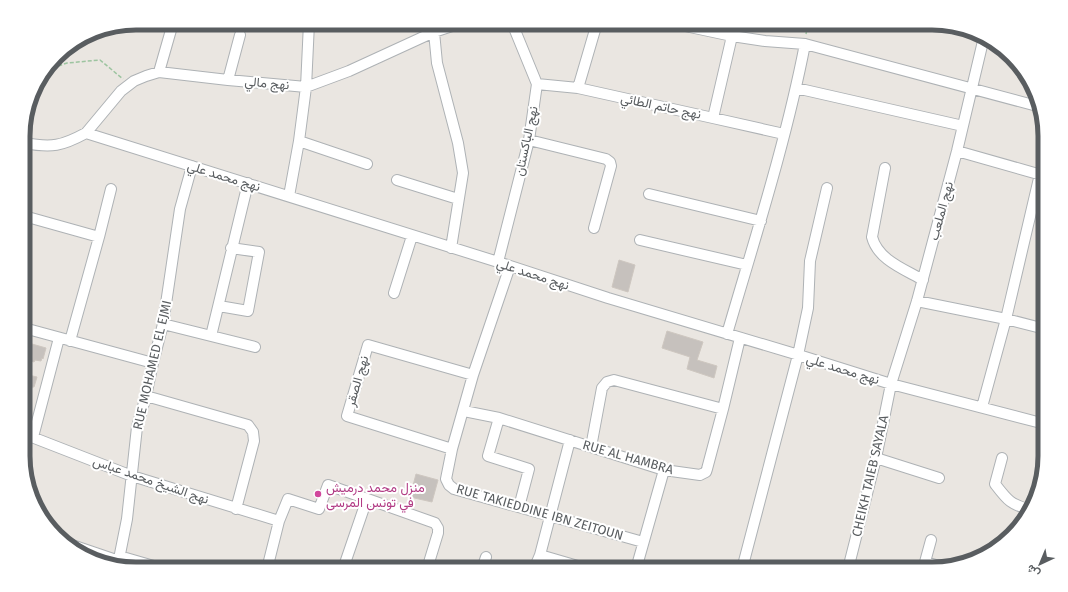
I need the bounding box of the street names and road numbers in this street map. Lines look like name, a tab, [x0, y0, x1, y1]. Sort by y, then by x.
street label: نهج مالي	[244, 74, 290, 95]
street label: نهج حاتم الطائي	[619, 90, 703, 125]
street label: نهج الباكستان	[511, 104, 543, 178]
street label: نهج محمد علي	[185, 158, 263, 197]
street label: نهج الملعب	[926, 180, 958, 243]
street label: نهج محمد علي	[494, 255, 572, 296]
street label: RUE MOHAMED EL EJMI	[130, 299, 174, 431]
street label: نهج محمد علي	[804, 351, 882, 390]
street label: نهج الصقر	[342, 354, 373, 410]
street label: CHEIKH TAIEB SAYALA	[849, 413, 891, 538]
street label: RUE AL HAMBRA	[581, 437, 676, 477]
street label: نهج الشيخ محمد عباس	[90, 453, 211, 509]
street label: RUE TAKIEDDINE IBN ZEITOUN	[455, 481, 625, 543]

